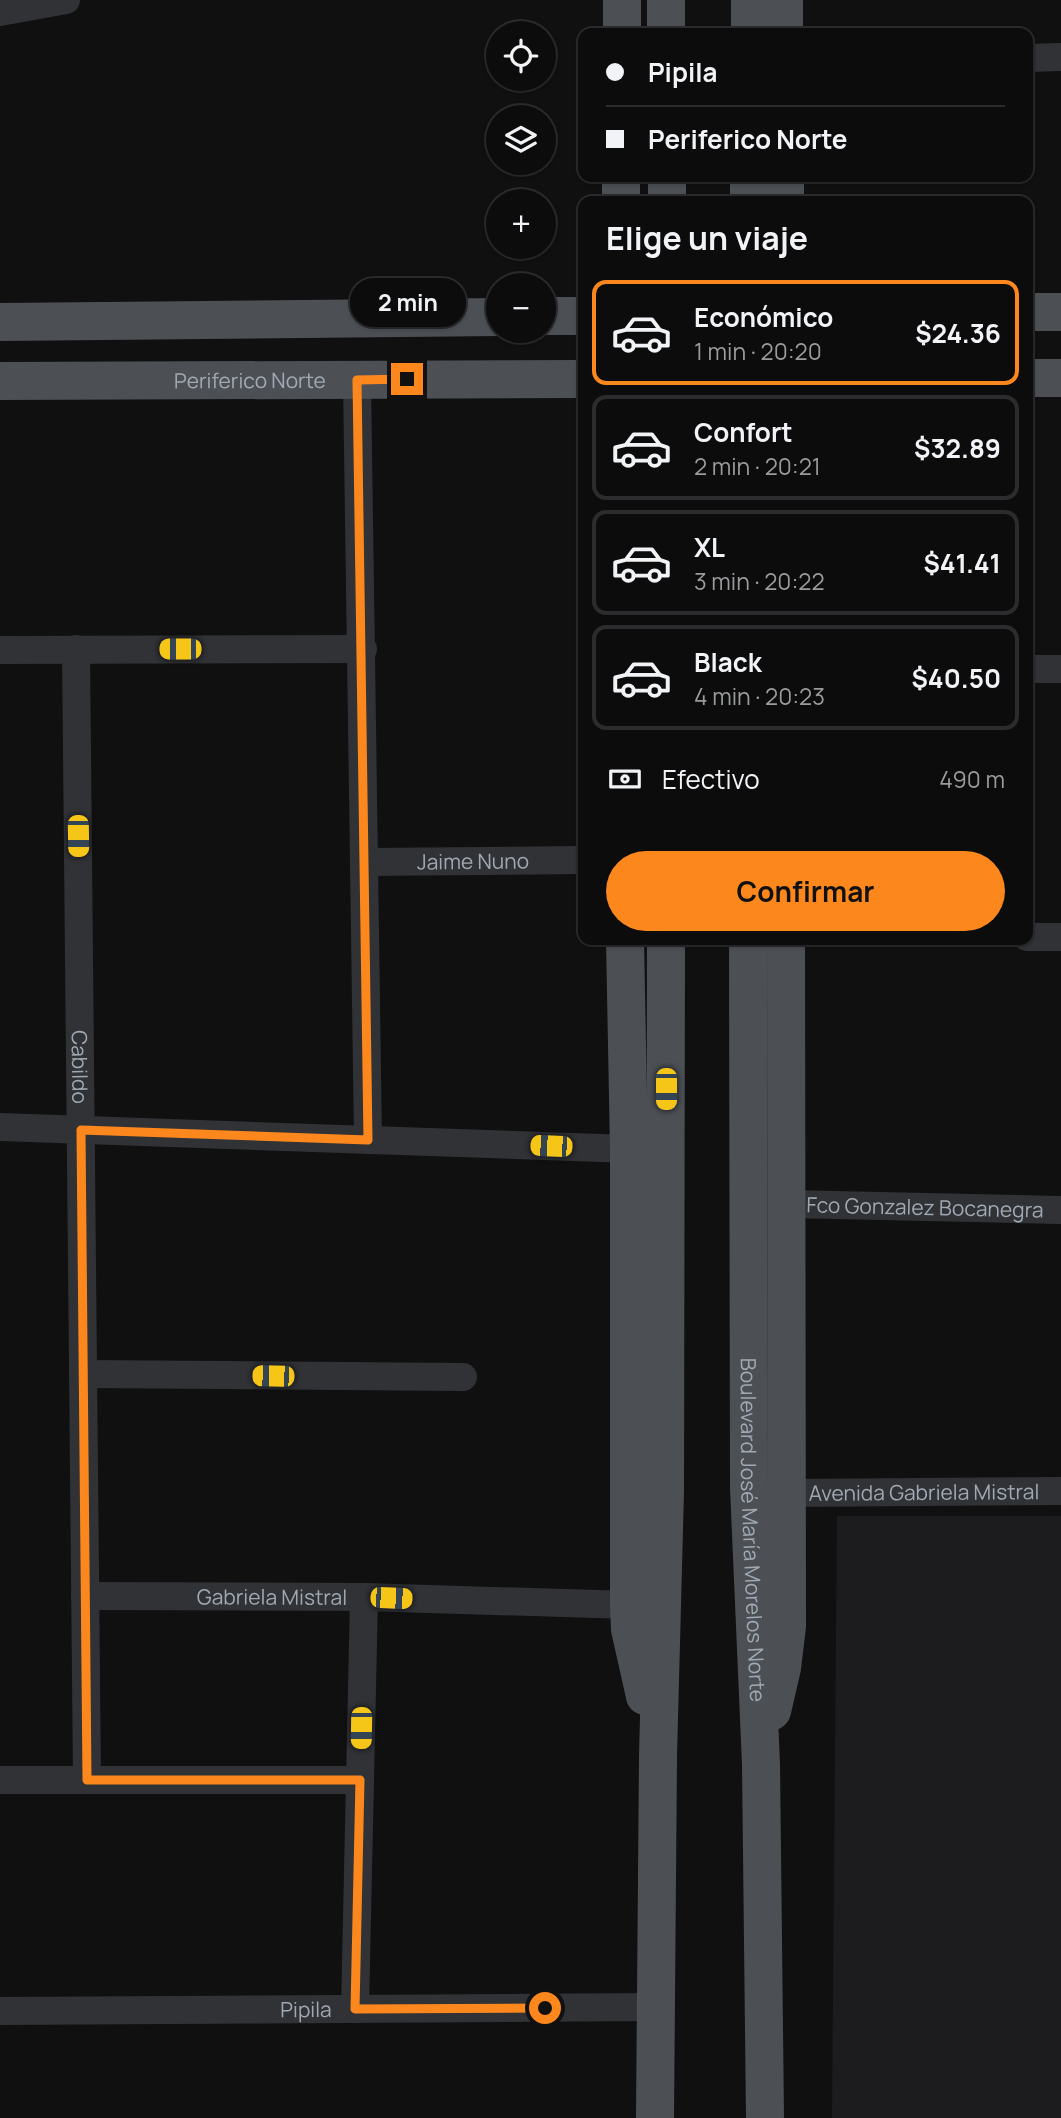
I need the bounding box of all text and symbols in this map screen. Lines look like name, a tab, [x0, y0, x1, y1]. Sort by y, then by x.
map controls	[486, 21, 556, 343]
button: locate	[486, 21, 556, 91]
text: Pipila	[648, 54, 717, 90]
button: layers	[486, 105, 556, 175]
text: Periferico Norte	[648, 121, 847, 157]
button: +	[486, 189, 556, 259]
text: Elige un viaje	[606, 216, 808, 260]
button: −	[486, 273, 556, 343]
callout: 2 min	[349, 278, 465, 326]
text: 2 min	[378, 286, 438, 318]
text: Económico	[694, 299, 833, 335]
icon: car	[610, 301, 673, 364]
text: $24.36	[915, 315, 1001, 351]
text: 1 min · 20:20	[694, 335, 822, 367]
route end	[391, 363, 423, 395]
street label: Periferico Norte	[174, 366, 326, 394]
text: Confort	[694, 414, 793, 450]
icon: car	[610, 416, 673, 479]
text: $32.89	[914, 430, 1001, 466]
text: 2 min · 20:21	[694, 450, 821, 482]
text: XL	[694, 529, 725, 565]
icon: car	[610, 531, 673, 594]
text: $41.41	[923, 545, 1001, 581]
text: 3 min · 20:22	[694, 565, 825, 597]
car	[160, 639, 202, 660]
text: Black	[694, 644, 762, 680]
icon: car	[610, 646, 673, 709]
text: $40.50	[912, 660, 1001, 696]
text: 4 min · 20:23	[694, 680, 825, 712]
icon: cash	[606, 760, 644, 798]
text: Efectivo	[662, 761, 760, 797]
text: 490 m	[939, 763, 1005, 795]
car	[68, 815, 89, 857]
street label: Jaime Nuno	[417, 846, 529, 876]
button: Confirmar	[606, 851, 1005, 931]
street label: Cabildo	[66, 1030, 94, 1104]
car	[656, 1068, 677, 1110]
car	[530, 1135, 573, 1157]
street label: Fco Gonzalez Bocanegra	[806, 1190, 1044, 1224]
street label: Boulevard José María Morelos Norte	[735, 1358, 772, 1703]
car	[252, 1365, 295, 1387]
street label: Avenida Gabriela Mistral	[809, 1477, 1039, 1507]
street label: Gabriela Mistral	[197, 1582, 347, 1611]
car	[370, 1587, 413, 1609]
car	[351, 1707, 372, 1749]
route start	[529, 1992, 561, 2024]
street label: Pipila	[280, 1995, 332, 2023]

